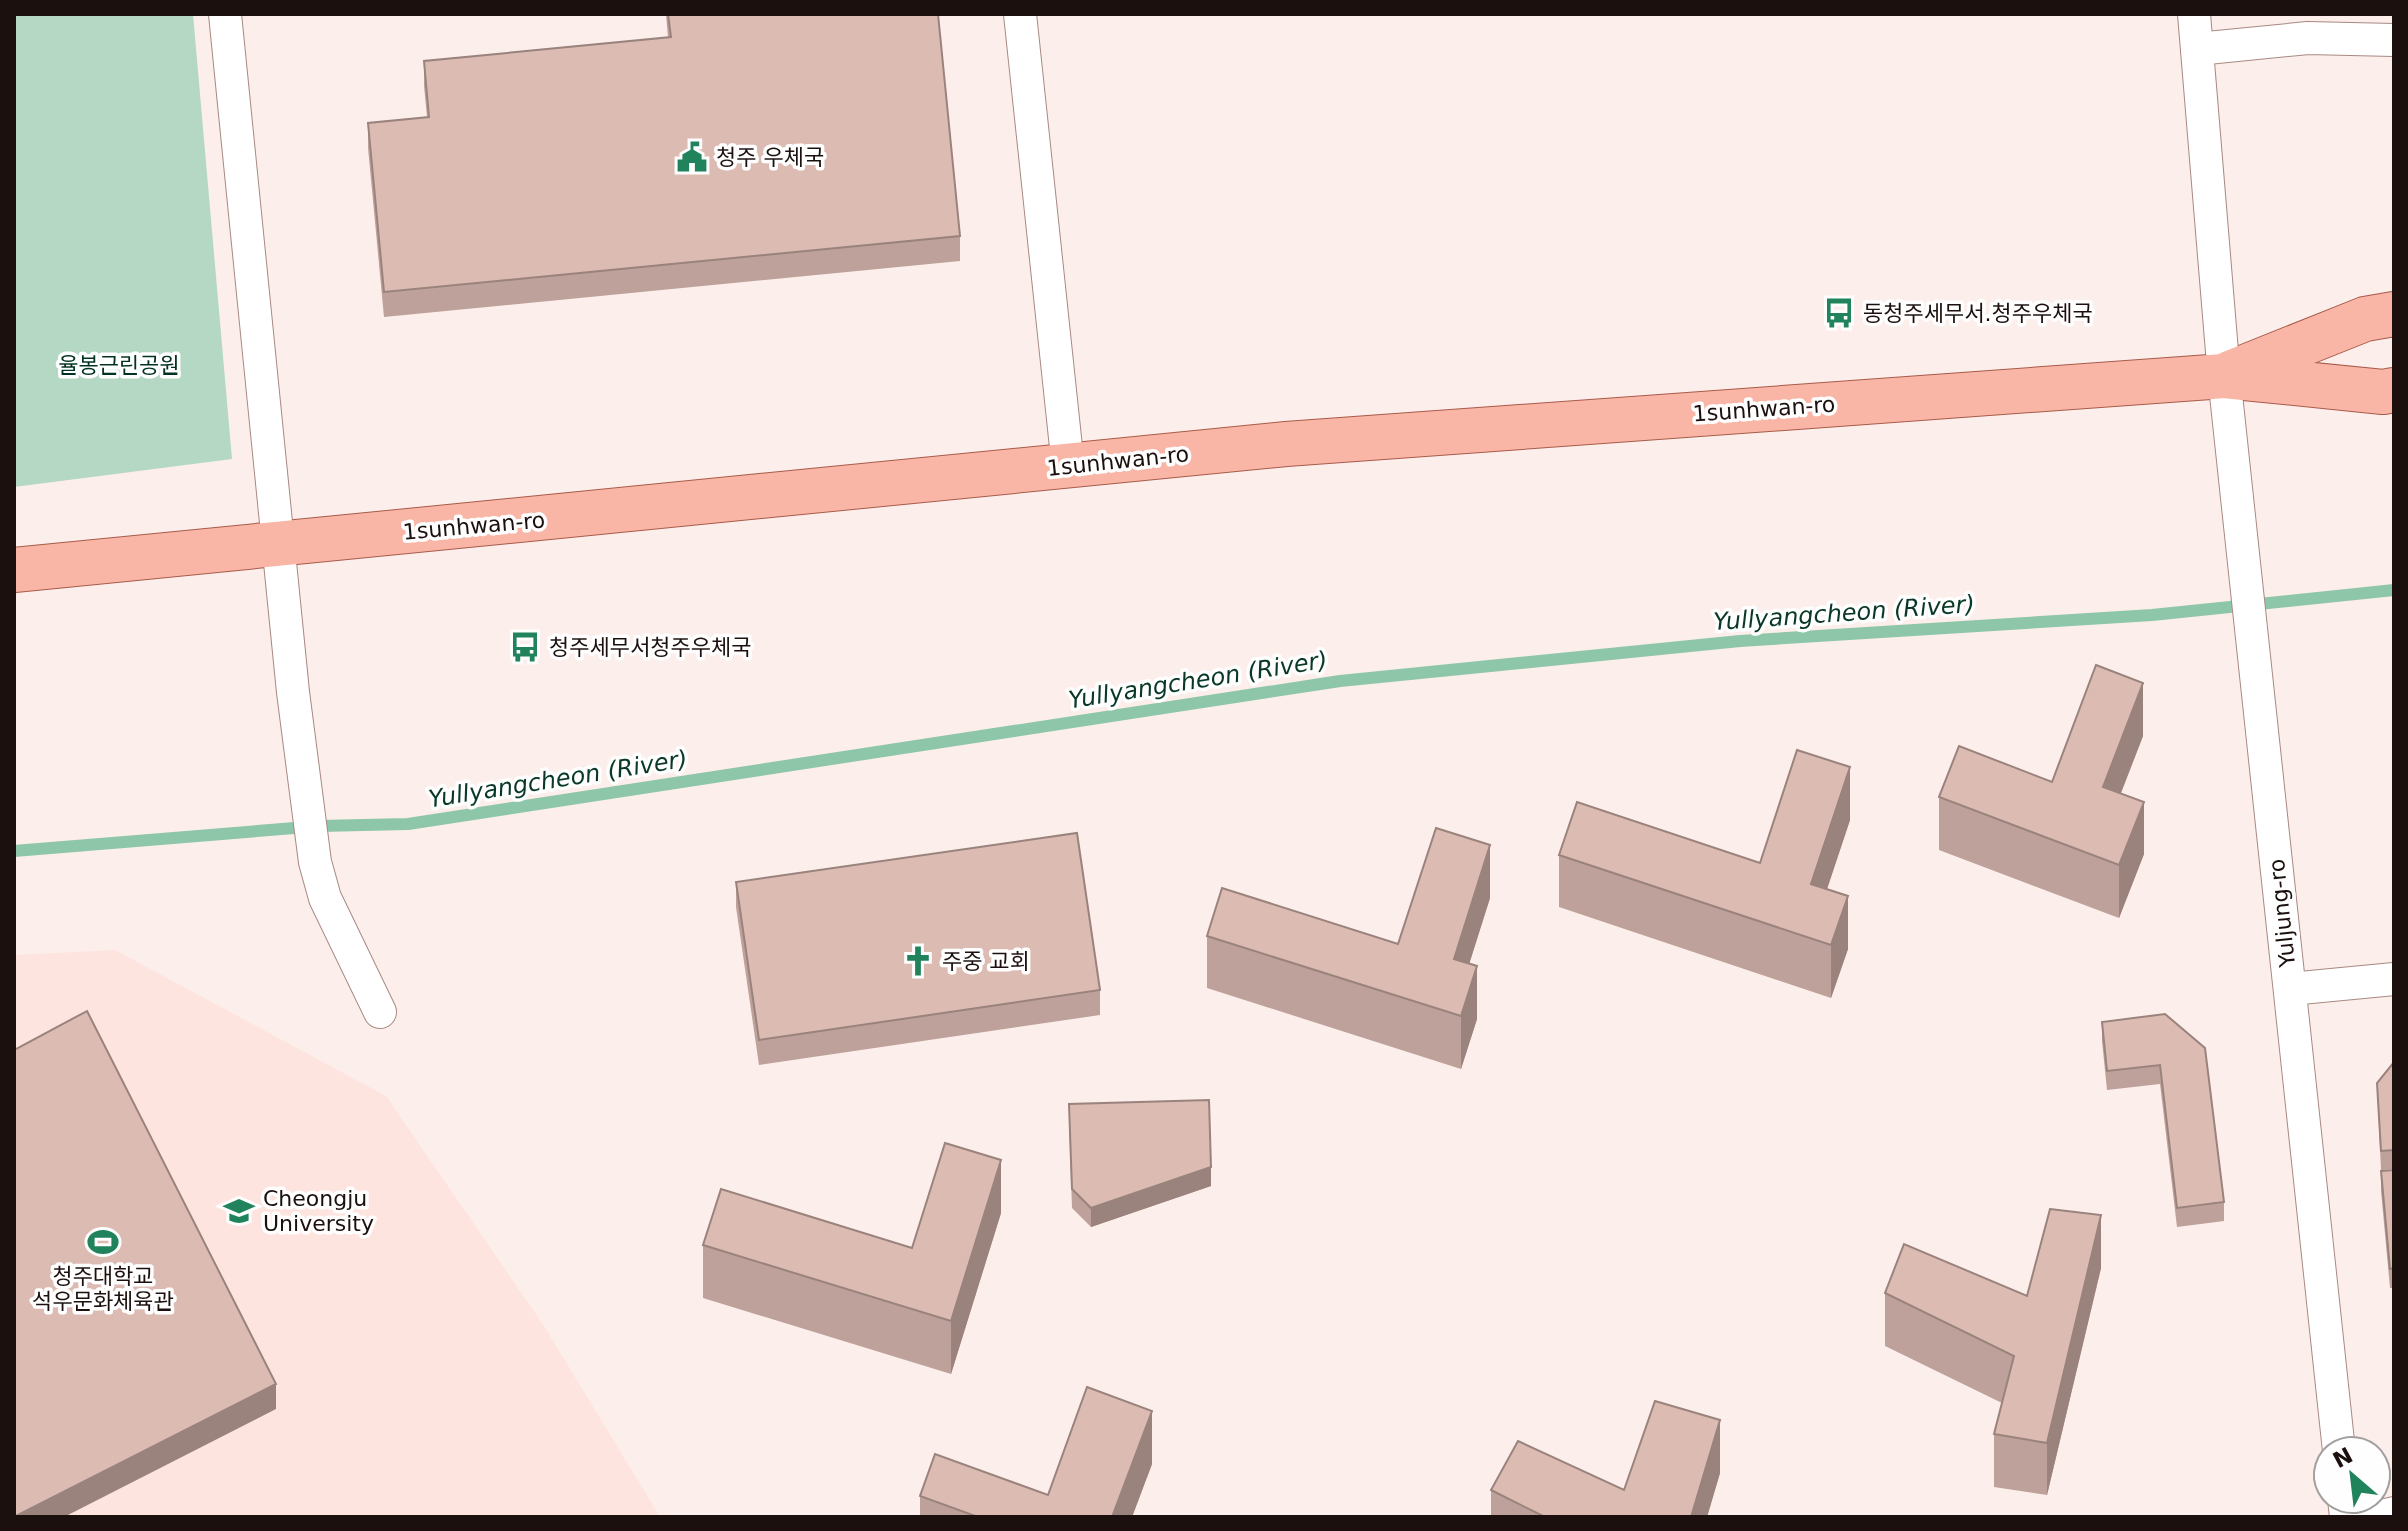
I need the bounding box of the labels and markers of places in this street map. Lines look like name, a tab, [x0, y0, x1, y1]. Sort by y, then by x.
public building icon: 청주 우체국	[675, 140, 709, 174]
place label: 청주 우체국	[716, 145, 824, 170]
bus stop icon: 동청주세무서.청주우체국	[1822, 296, 1856, 330]
place label: 동청주세무서.청주우체국	[1863, 301, 2093, 326]
bus stop icon: 청주세무서청주우체국	[508, 630, 542, 664]
place label: 청주세무서청주우체국	[549, 635, 751, 660]
church icon: 주중 교회	[901, 944, 935, 978]
place label: 주중 교회	[942, 949, 1030, 974]
place label: Cheongju University	[263, 1186, 374, 1236]
school or university icon: Cheongju University	[222, 1194, 256, 1228]
sports icon: 청주대학교 석우문화체육관	[86, 1225, 120, 1259]
place label: 청주대학교 석우문화체육관	[32, 1264, 174, 1314]

